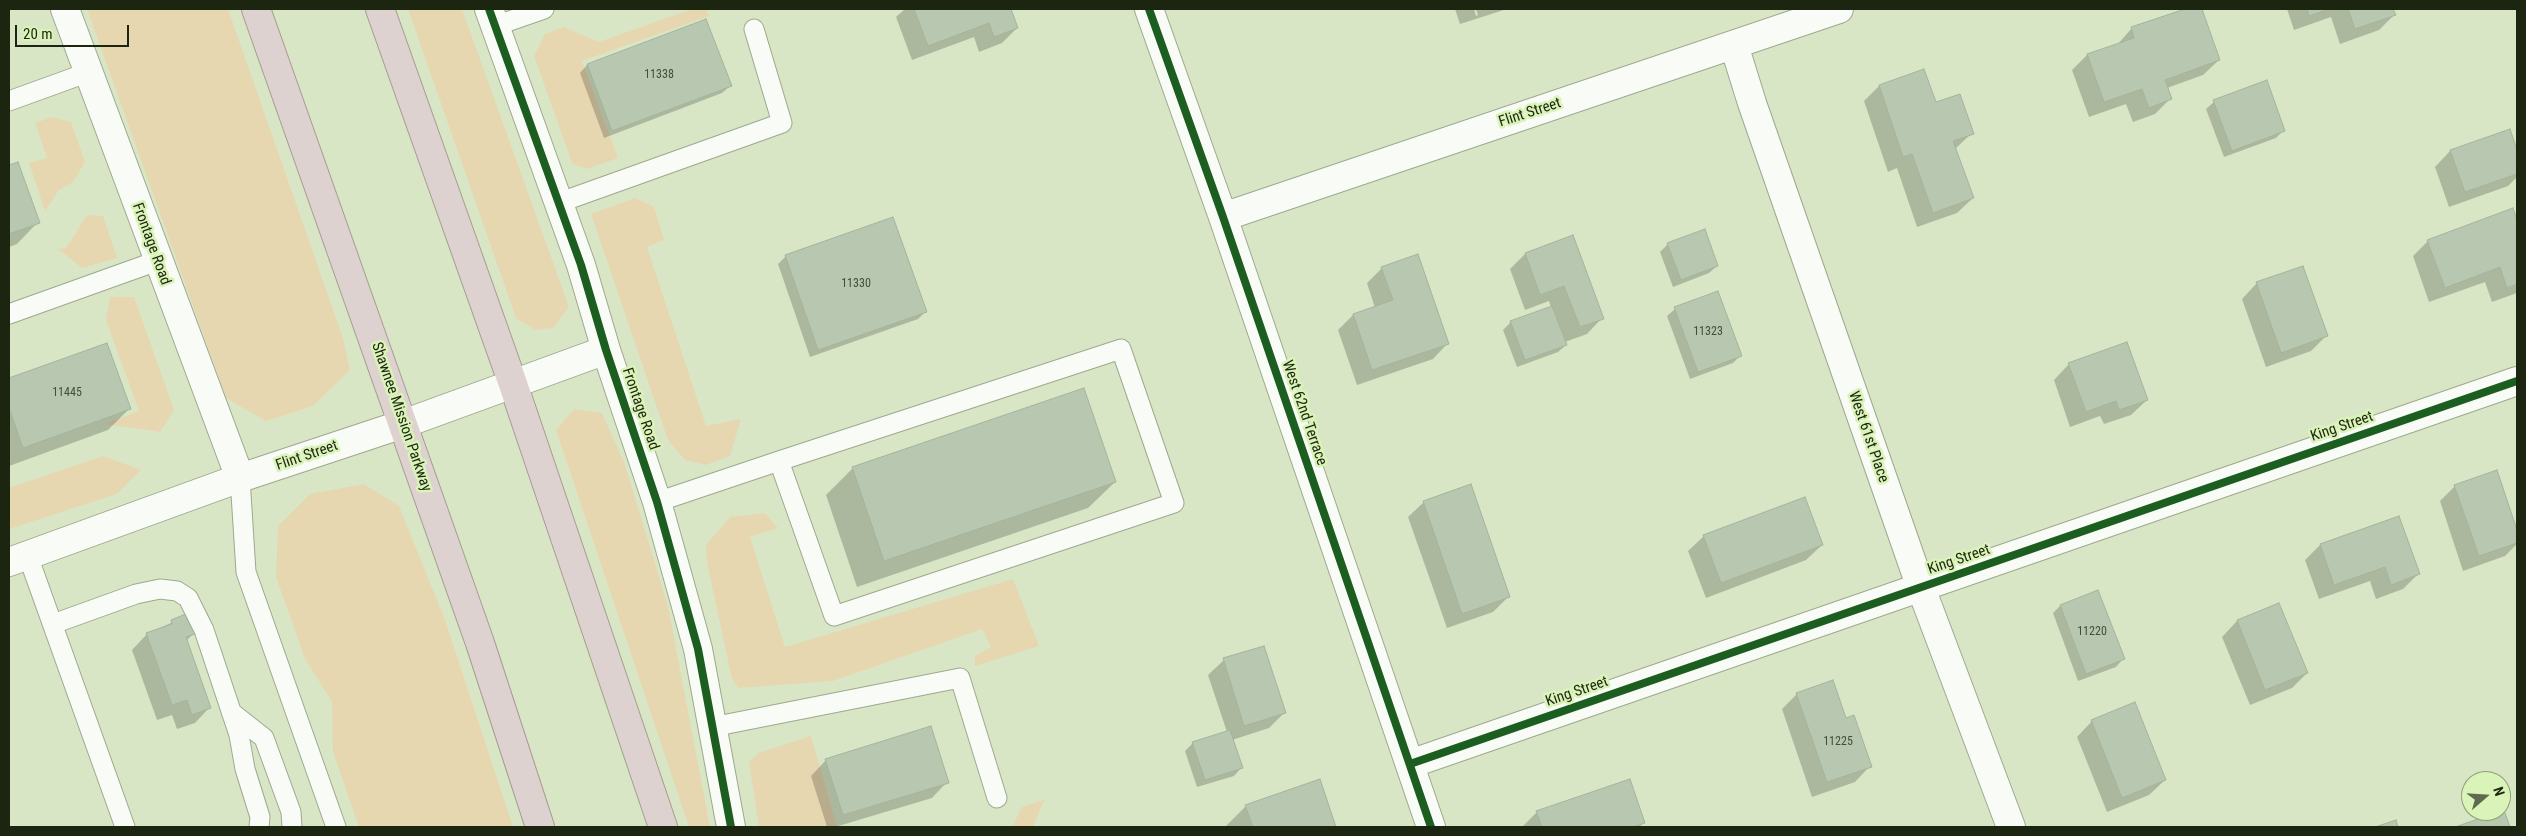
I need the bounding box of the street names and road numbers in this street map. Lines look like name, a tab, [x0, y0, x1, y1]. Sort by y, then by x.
street label: Flint Street	[1497, 94, 1563, 132]
street label: Frontage Road	[128, 201, 174, 287]
street label: Shawnee Mission Parkway	[367, 340, 435, 494]
street label: West 62nd Terrace	[1278, 358, 1330, 468]
street label: Frontage Road	[618, 365, 662, 453]
street label: West 61st Place	[1844, 389, 1892, 485]
street label: King Street	[2308, 408, 2376, 446]
street label: Flint Street	[274, 437, 340, 475]
street label: King Street	[1925, 541, 1993, 579]
street label: King Street	[1543, 673, 1611, 711]

